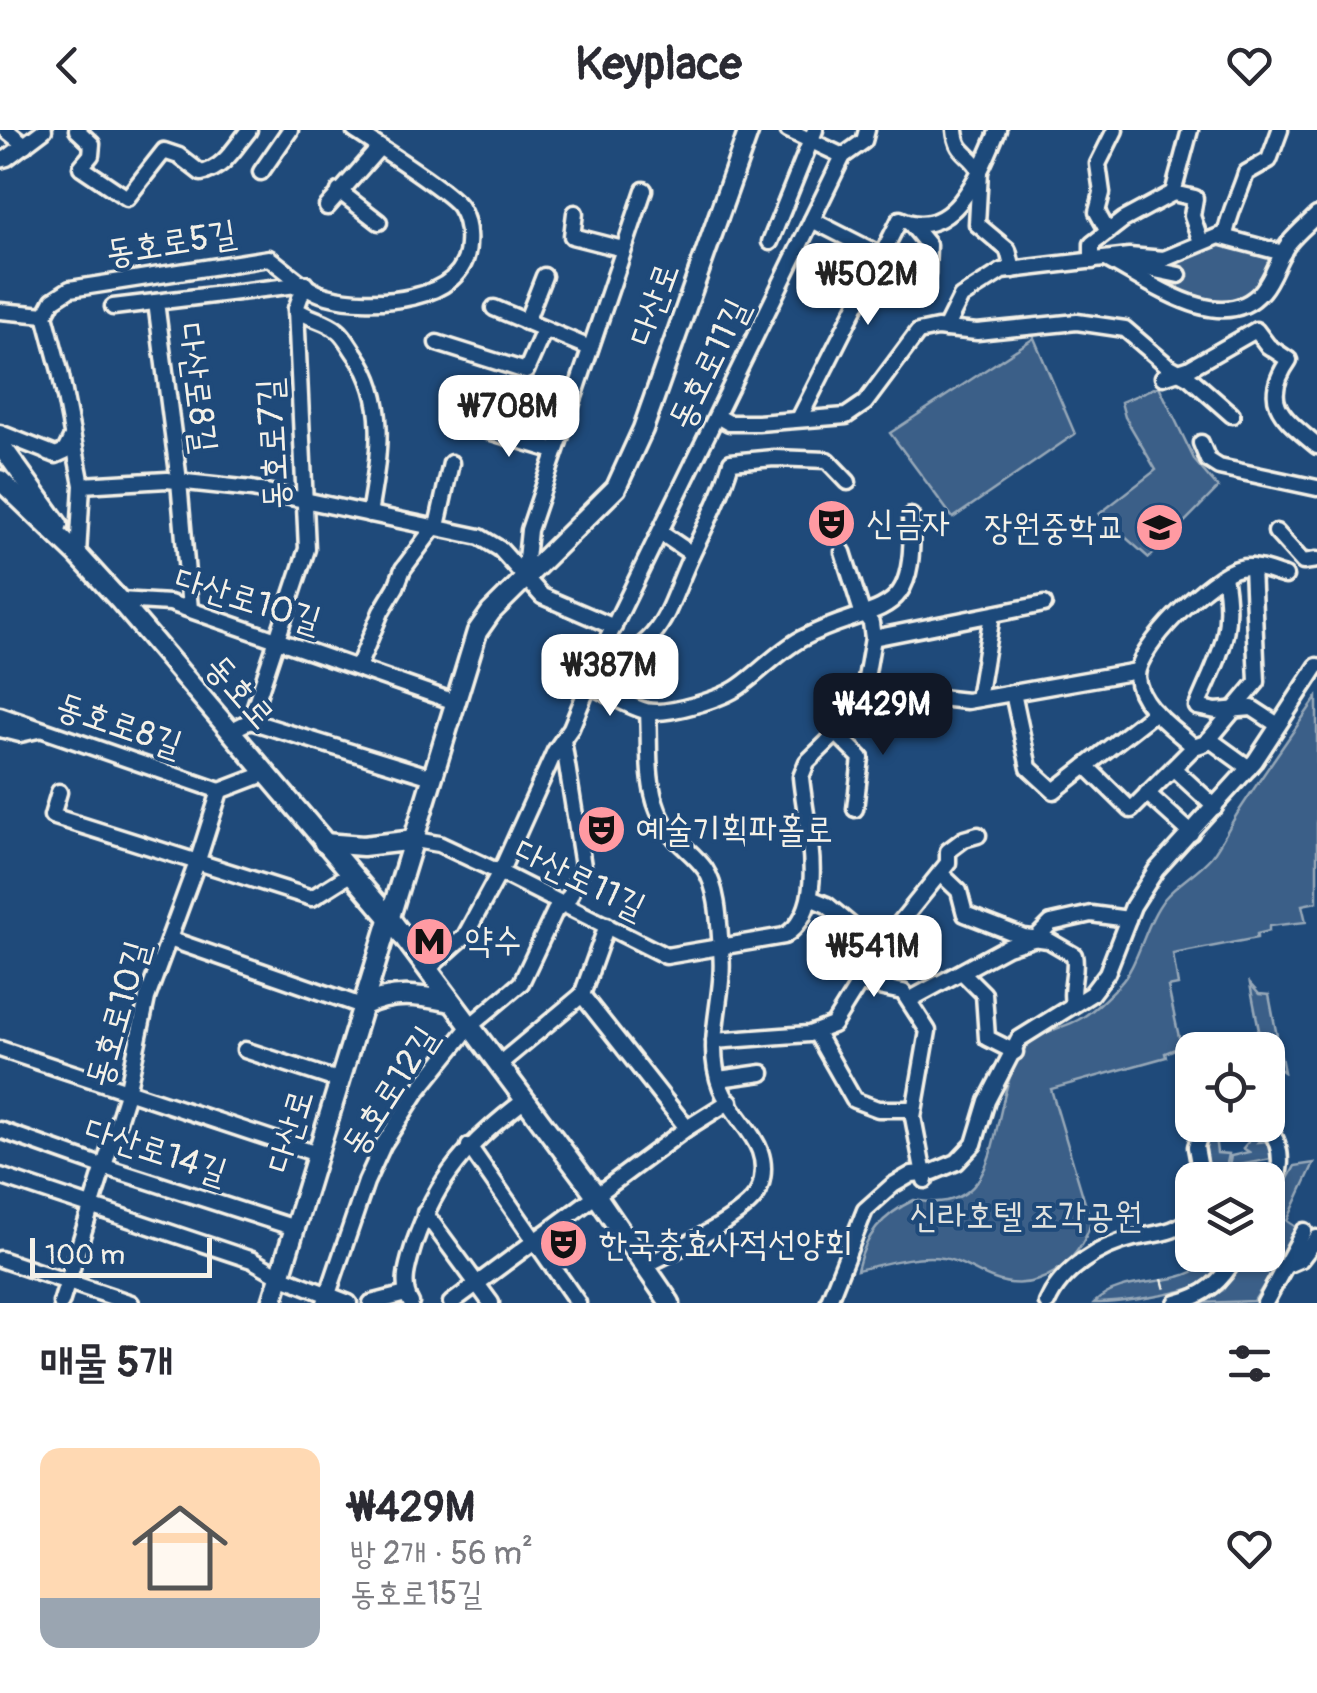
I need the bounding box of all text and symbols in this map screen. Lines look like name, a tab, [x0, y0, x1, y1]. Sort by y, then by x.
text: Keyplace	[575, 37, 742, 93]
icon: back	[40, 38, 95, 93]
icon: heart	[1222, 38, 1277, 93]
street label: 동호로5길	[103, 211, 239, 275]
pin: ₩502M	[798, 243, 938, 328]
text: ₩502M	[818, 255, 918, 295]
street label: 다산로	[619, 257, 689, 351]
street label: 동호로11길	[659, 291, 759, 437]
street label: 다산로8길	[167, 321, 227, 455]
pin: ₩708M	[439, 375, 579, 460]
street label: 동호로7길	[248, 377, 298, 511]
text: ₩708M	[460, 387, 558, 427]
theatre icon: 신금자	[805, 497, 857, 549]
place label: 신금자	[866, 501, 951, 545]
school or university icon: 장원중학교	[1134, 502, 1186, 554]
place label: 장원중학교	[984, 506, 1125, 550]
street label: 다산로10길	[170, 557, 326, 643]
pin: ₩387M	[540, 634, 680, 719]
street label: 동호로	[196, 646, 284, 738]
text: ₩387M	[563, 646, 657, 686]
pin: ₩429M	[813, 673, 953, 758]
street label: 동호로8길	[50, 683, 188, 767]
text: ₩429M	[835, 685, 931, 725]
theatre icon: 예술기획파홀로	[575, 804, 627, 856]
place label: 예술기획파홀로	[636, 808, 833, 852]
street label: 다산로11길	[507, 829, 653, 929]
metro station icon: 약수	[404, 915, 456, 967]
pin: ₩541M	[804, 915, 944, 1000]
place label: 약수	[465, 919, 521, 963]
text: ₩541M	[829, 927, 919, 967]
street label: 동호로10길	[76, 936, 160, 1092]
street label: 동호로12길	[332, 1018, 448, 1164]
map controls	[1175, 1032, 1285, 1272]
button: locate	[1175, 1032, 1285, 1142]
street label: 다산로	[257, 1084, 323, 1178]
street label: 다산로14길	[79, 1107, 233, 1195]
button: layers	[1175, 1162, 1285, 1272]
park label: 신라호텔 조각공원	[910, 1194, 1142, 1238]
theatre icon: 한국충효사적선양회	[538, 1218, 590, 1270]
place label: 한국충효사적선양회	[599, 1222, 852, 1266]
scale bar	[30, 1233, 212, 1278]
text: 100 m	[45, 1238, 125, 1273]
icon: filters	[1222, 1336, 1277, 1391]
text: 매물 5개	[40, 1337, 173, 1389]
text: ₩429M	[350, 1482, 475, 1534]
icon: home	[120, 1488, 240, 1608]
icon: heart	[1222, 1521, 1277, 1576]
text: 방 2개 · 56 m²	[350, 1534, 533, 1574]
text: 동호로15길	[350, 1574, 483, 1614]

